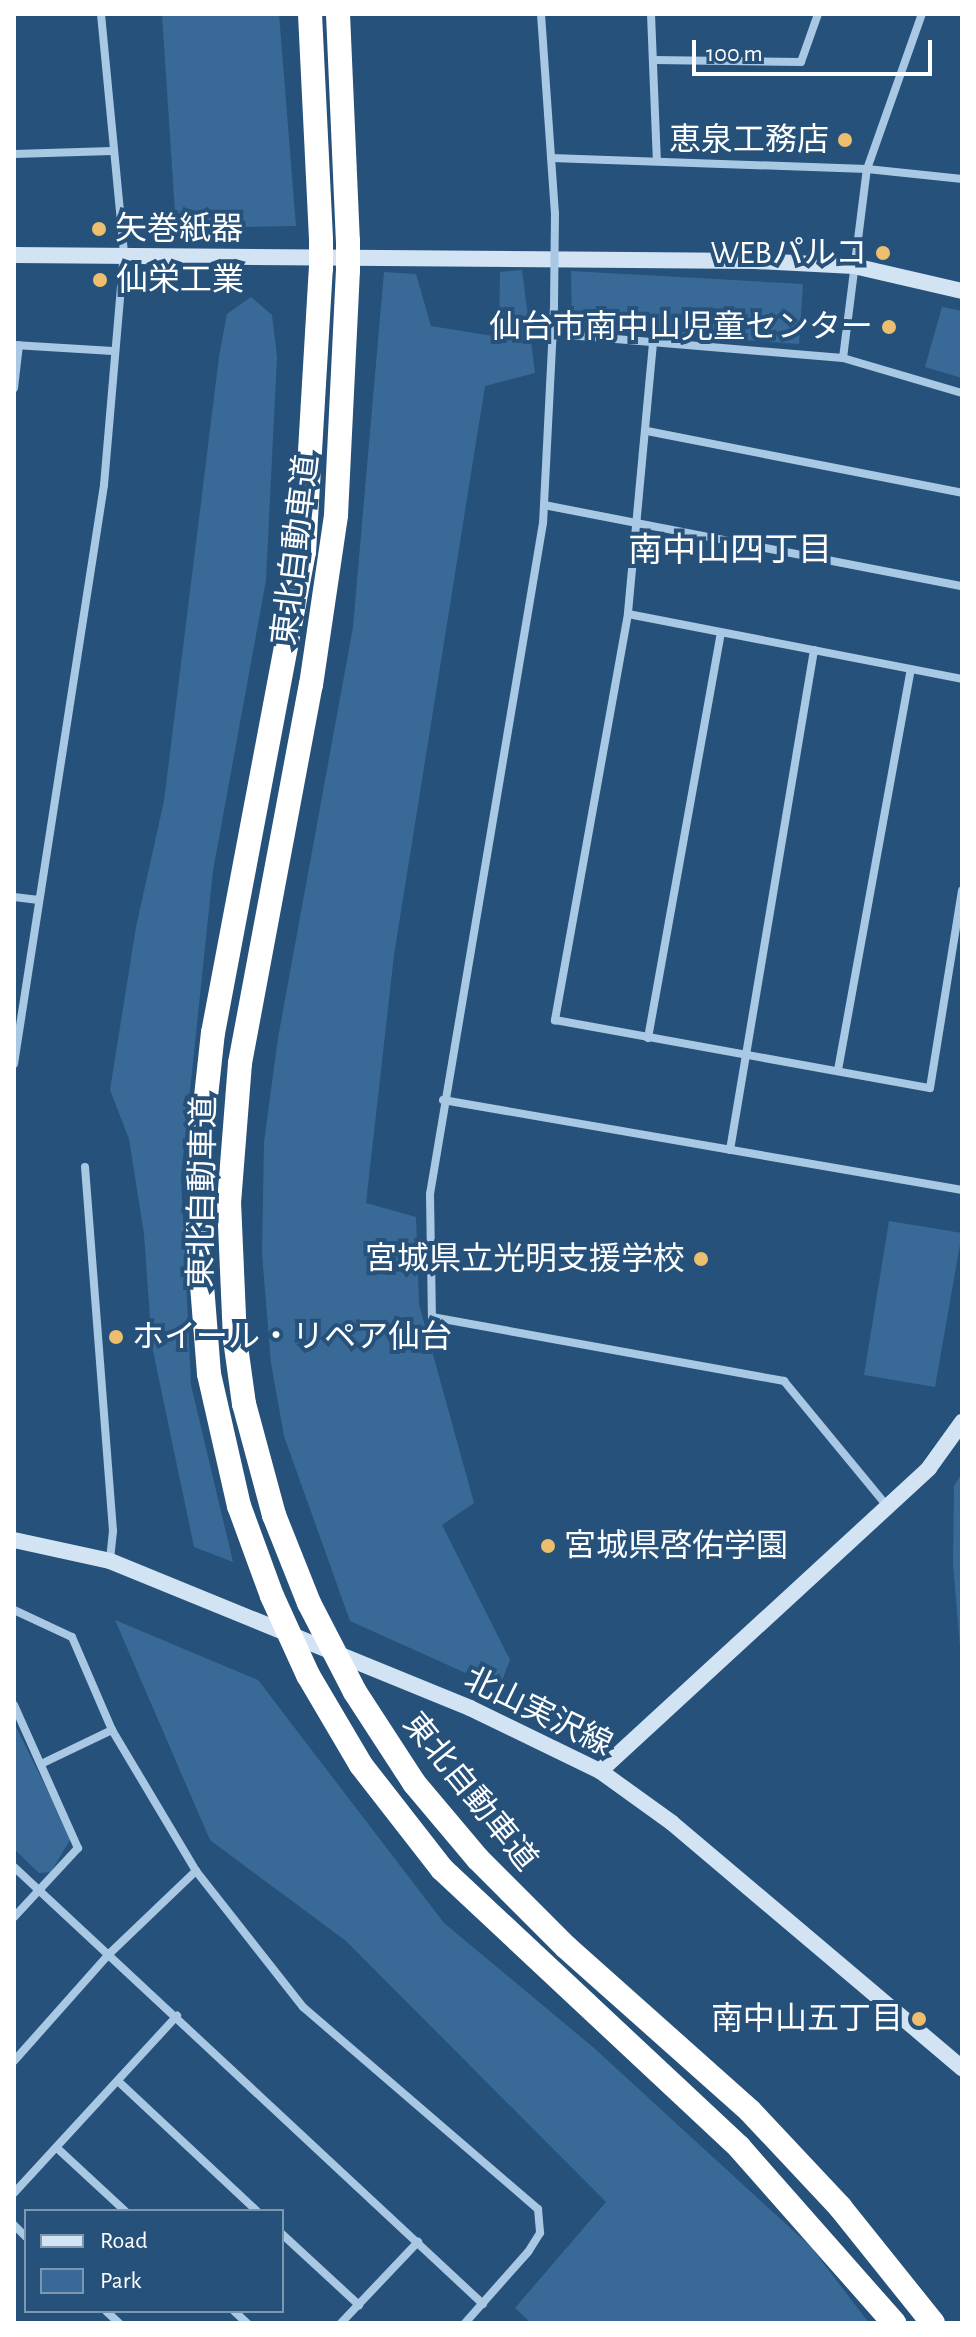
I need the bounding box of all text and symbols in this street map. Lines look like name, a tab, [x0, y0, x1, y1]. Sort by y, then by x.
scale bar	[696, 24, 936, 74]
text: 100 m	[706, 42, 763, 66]
place label: 恵泉工務店	[669, 121, 829, 159]
marker: 恵泉工務店	[836, 131, 854, 149]
place label: 矢巻紙器	[115, 210, 243, 248]
marker: 矢巻紙器	[90, 220, 108, 238]
place label: WEBパルコ	[710, 234, 867, 272]
marker: WEBパルコ	[874, 244, 892, 262]
place label: 仙栄工業	[116, 261, 244, 299]
marker: 仙栄工業	[91, 271, 109, 289]
place label: 仙台市南中山児童センター	[489, 308, 873, 346]
marker: 仙台市南中山児童センター	[880, 318, 898, 336]
street label: 東北自動車道	[265, 452, 327, 648]
district label: 南中山四丁目	[628, 532, 832, 572]
street label: 東北自動車道	[182, 1096, 224, 1288]
place label: 宮城県立光明支援学校	[365, 1240, 685, 1278]
marker: 宮城県立光明支援学校	[692, 1250, 710, 1268]
place label: ホイール・リペア仙台	[132, 1318, 452, 1356]
marker: ホイール・リペア仙台	[107, 1328, 125, 1346]
place label: 宮城県啓佑学園	[564, 1527, 788, 1565]
marker: 宮城県啓佑学園	[539, 1537, 557, 1555]
street label: 北山実沢線	[458, 1660, 618, 1764]
street label: 東北自動車道	[395, 1705, 545, 1879]
place label: 南中山五丁目	[711, 2000, 903, 2038]
marker: 南中山五丁目	[910, 2010, 928, 2028]
legend	[24, 2209, 284, 2313]
text: Road	[100, 2229, 148, 2253]
text: Park	[100, 2269, 141, 2293]

